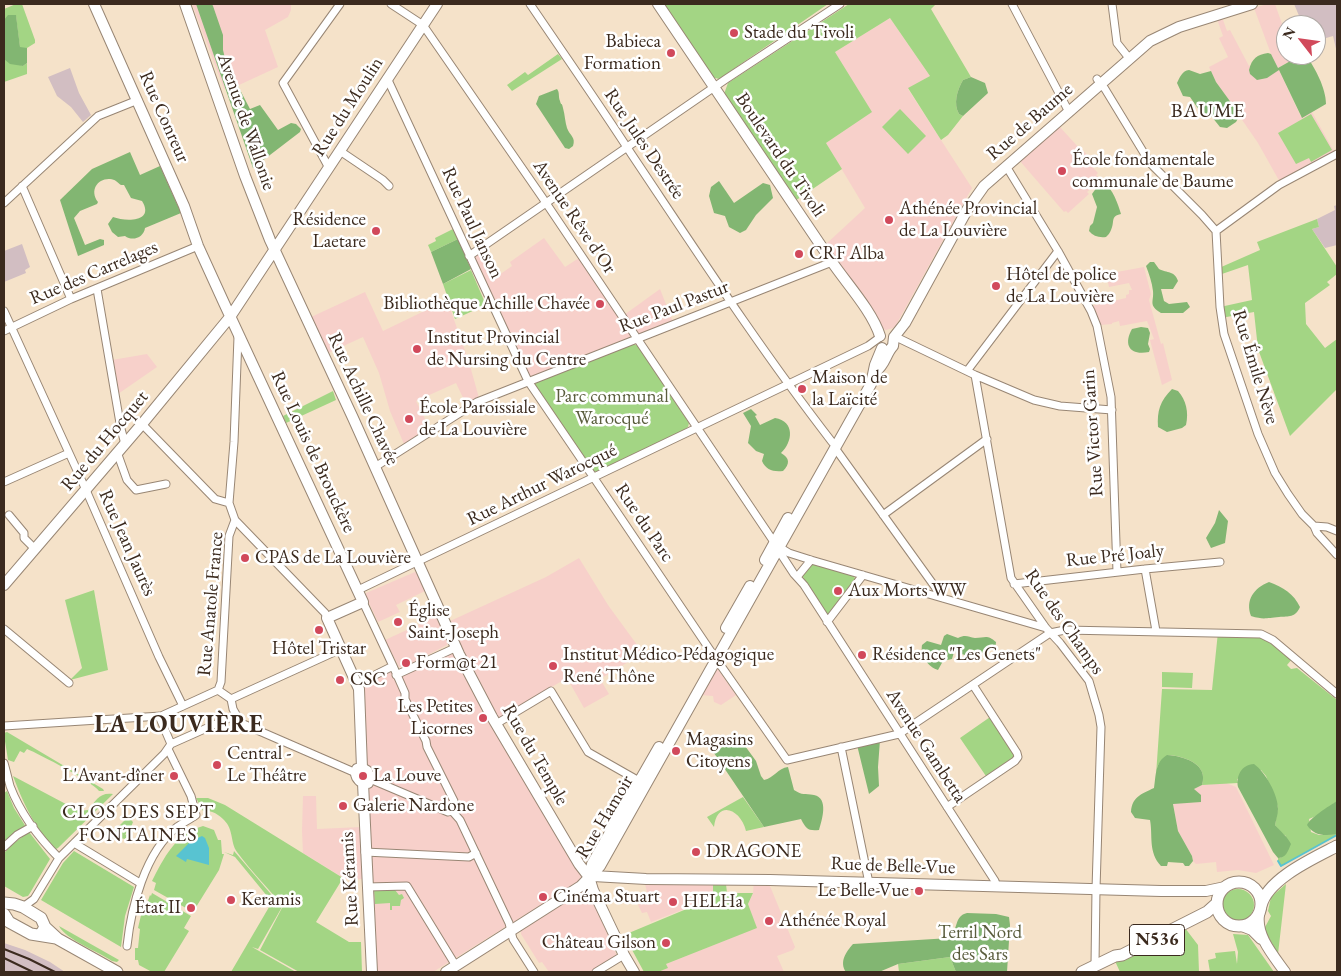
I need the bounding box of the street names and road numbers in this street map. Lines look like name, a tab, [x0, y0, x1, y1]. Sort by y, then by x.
street label: Avenue de Wallonie	[212, 51, 280, 193]
street label: Rue du Moulin	[308, 53, 388, 161]
street label: Rue Conreur	[134, 68, 194, 166]
street label: Rue de Baume	[982, 78, 1078, 166]
street label: Rue Jules Destrée	[599, 85, 689, 203]
street label: Boulevard du Tivoli	[730, 89, 830, 221]
street label: Avenue Rêve d'Or	[527, 156, 621, 278]
street label: Rue Paul Janson	[436, 164, 508, 282]
street label: Rue des Carrelages	[27, 236, 161, 310]
street label: Rue Paul Pastur	[616, 276, 732, 338]
street label: Rue Émile Nève	[1227, 307, 1283, 427]
street label: Rue Achille Chavée	[322, 329, 404, 469]
street label: Rue Louis de Brouckère	[266, 368, 360, 536]
street label: Rue Victor Garin	[1077, 369, 1109, 497]
street label: Rue du Hocquet	[57, 386, 153, 496]
street label: Rue Arthur Warocqué	[463, 439, 621, 531]
street label: Rue du Parc	[610, 480, 678, 566]
street label: Rue Jean Jaurès	[93, 486, 161, 600]
street label: Rue Anatole France	[193, 531, 229, 677]
street label: Rue Pré Joaly	[1065, 540, 1165, 572]
street label: Rue des Champs	[1019, 565, 1109, 679]
street label: Avenue Gambetta	[881, 685, 971, 807]
street label: Rue du Temple	[497, 701, 573, 809]
street label: Rue Hamoir	[571, 771, 639, 863]
street label: Rue Kéramis	[336, 831, 364, 927]
street label: Rue de Belle-Vue	[830, 852, 956, 880]
road number: N536	[1130, 924, 1184, 956]

